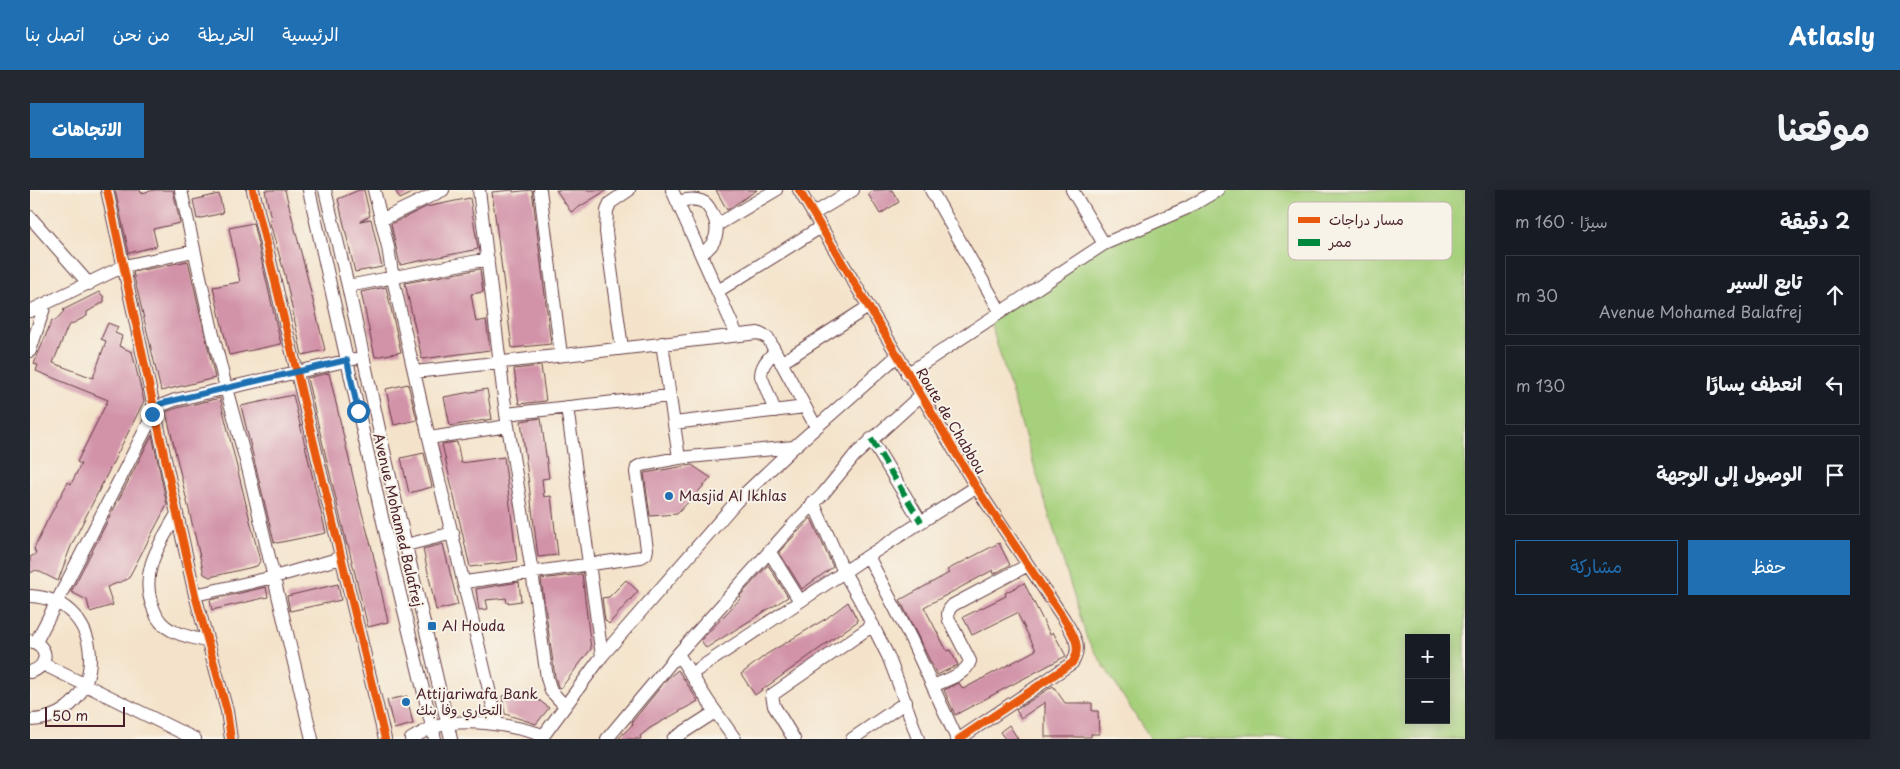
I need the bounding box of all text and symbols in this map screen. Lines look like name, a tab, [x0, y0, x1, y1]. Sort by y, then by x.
text: Atlasly	[1789, 17, 1875, 53]
text: اتصل بنا	[25, 20, 85, 47]
text: من نحن	[113, 20, 170, 47]
text: الخريطة	[198, 20, 254, 47]
text: الرئيسية	[282, 20, 339, 47]
text: موقعنا	[1777, 100, 1870, 153]
button: الاتجاهات	[30, 103, 144, 158]
legend	[1288, 202, 1452, 260]
text: 2 دقيقة	[1780, 204, 1850, 236]
text: مسار دراجات	[1329, 209, 1404, 230]
text: سيرًا · 160 m	[1515, 209, 1608, 233]
text: ممر	[1328, 231, 1352, 252]
text: تابع السير	[1728, 267, 1802, 295]
icon: ahead	[1821, 281, 1849, 309]
text: 30 m	[1516, 283, 1558, 307]
text: Avenue Mohamed Balafrej	[1599, 299, 1802, 323]
street label: Route de Chabbou	[911, 364, 992, 478]
text: انعطف يسارًا	[1706, 369, 1802, 397]
icon: left	[1821, 371, 1849, 399]
text: 130 m	[1516, 373, 1565, 397]
route start	[347, 400, 370, 423]
route end	[141, 403, 164, 426]
street label: Avenue Mohamed Balafrej	[368, 431, 429, 609]
text: الوصول إلى الوجهة	[1656, 459, 1802, 487]
icon: arrive	[1821, 461, 1849, 489]
place label: Masjid Al Ikhlas	[679, 485, 787, 506]
marker: Masjid Al Ikhlas	[663, 490, 675, 502]
button: مشاركة	[1515, 540, 1678, 595]
button: حفظ	[1688, 540, 1850, 595]
place label: Al Houda	[442, 615, 505, 636]
marker: Al Houda	[426, 620, 438, 632]
map controls	[1405, 634, 1450, 724]
button: +	[1405, 634, 1450, 679]
button: −	[1405, 679, 1450, 724]
place label: Attijariwafa Bank التجاري وفا بنك	[416, 683, 539, 721]
marker: Attijariwafa Bank التجاري وفا بنك	[400, 696, 412, 708]
scale bar	[45, 704, 125, 727]
text: 50 m	[52, 705, 88, 726]

